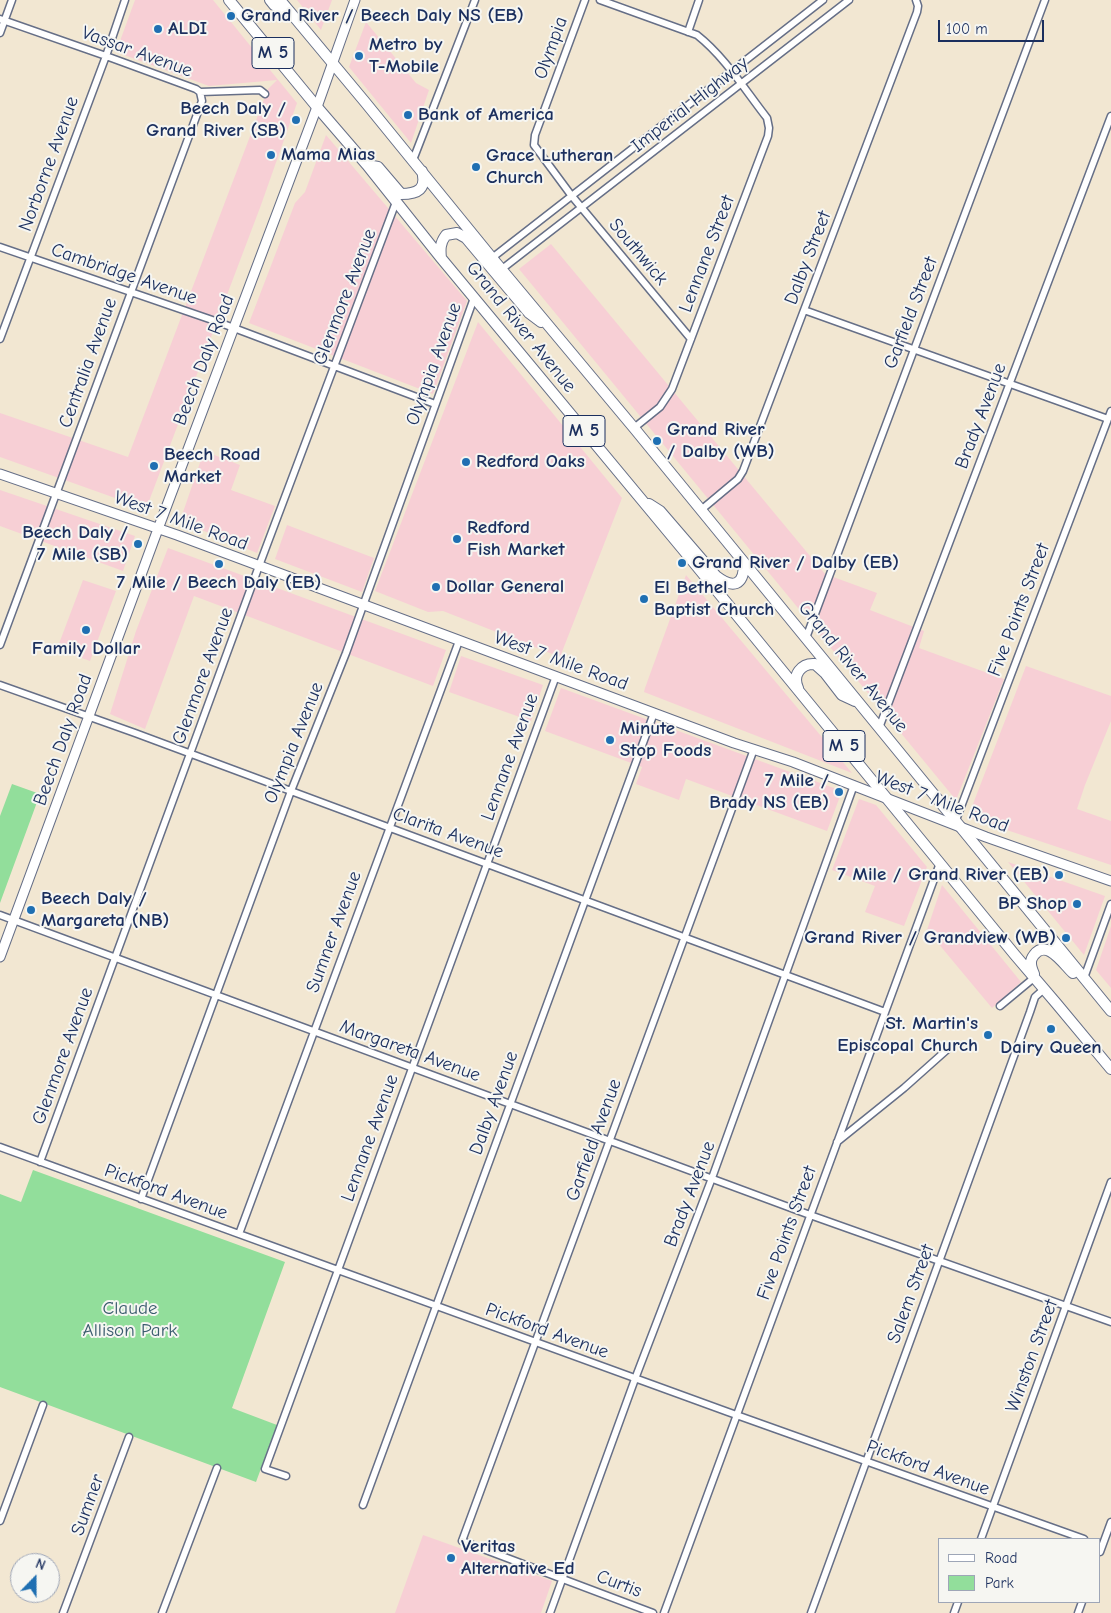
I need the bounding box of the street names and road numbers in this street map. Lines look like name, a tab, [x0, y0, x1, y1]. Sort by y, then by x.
street label: Olympia	[529, 14, 573, 82]
street label: Vassar Avenue	[79, 21, 195, 83]
road number: M 5	[252, 38, 294, 68]
street label: Imperial Highway	[627, 52, 753, 158]
street label: Norborne Avenue	[14, 93, 84, 235]
street label: Lennane Street	[674, 192, 740, 316]
street label: Dalby Street	[780, 208, 836, 308]
street label: Southwick	[604, 214, 672, 290]
street label: Glenmore Avenue	[308, 225, 382, 369]
street label: Cambridge Avenue	[48, 238, 200, 310]
street label: Garfield Street	[879, 254, 943, 372]
street label: Grand River Avenue	[461, 257, 581, 397]
street label: Beech Daly Road	[169, 291, 239, 429]
street label: Centralia Avenue	[54, 295, 122, 431]
street label: Olympia Avenue	[401, 299, 467, 429]
street label: Brady Avenue	[950, 360, 1012, 472]
road number: M 5	[563, 416, 605, 446]
street label: West 7 Mile Road	[111, 486, 251, 556]
street label: Five Points Street	[983, 540, 1055, 680]
street label: Grand River Avenue	[793, 597, 913, 737]
street label: Glenmore Avenue	[168, 604, 238, 748]
street label: West 7 Mile Road	[491, 626, 631, 696]
street label: Beech Daly Road	[29, 671, 97, 809]
street label: Olympia Avenue	[259, 679, 329, 807]
street label: Lennane Avenue	[476, 690, 544, 824]
road number: M 5	[823, 730, 865, 761]
street label: West 7 Mile Road	[872, 766, 1012, 838]
street label: Clarita Avenue	[389, 802, 507, 864]
street label: Sumner Avenue	[301, 868, 367, 996]
street label: Glenmore Avenue	[28, 984, 98, 1128]
street label: Margareta Avenue	[336, 1015, 484, 1087]
street label: Dalby Avenue	[465, 1048, 523, 1158]
street label: Lennane Avenue	[336, 1071, 404, 1205]
street label: Garfield Avenue	[561, 1076, 627, 1204]
street label: Brady Avenue	[659, 1138, 721, 1250]
street label: Pickford Avenue	[101, 1159, 231, 1225]
street label: Five Points Street	[752, 1163, 822, 1303]
street label: Salem Street	[883, 1241, 939, 1347]
street label: Winston Street	[1001, 1296, 1063, 1416]
street label: Pickford Avenue	[482, 1298, 612, 1364]
street label: Pickford Avenue	[863, 1435, 993, 1501]
street label: Sumner	[66, 1471, 110, 1539]
street label: Curtis	[593, 1565, 645, 1603]

